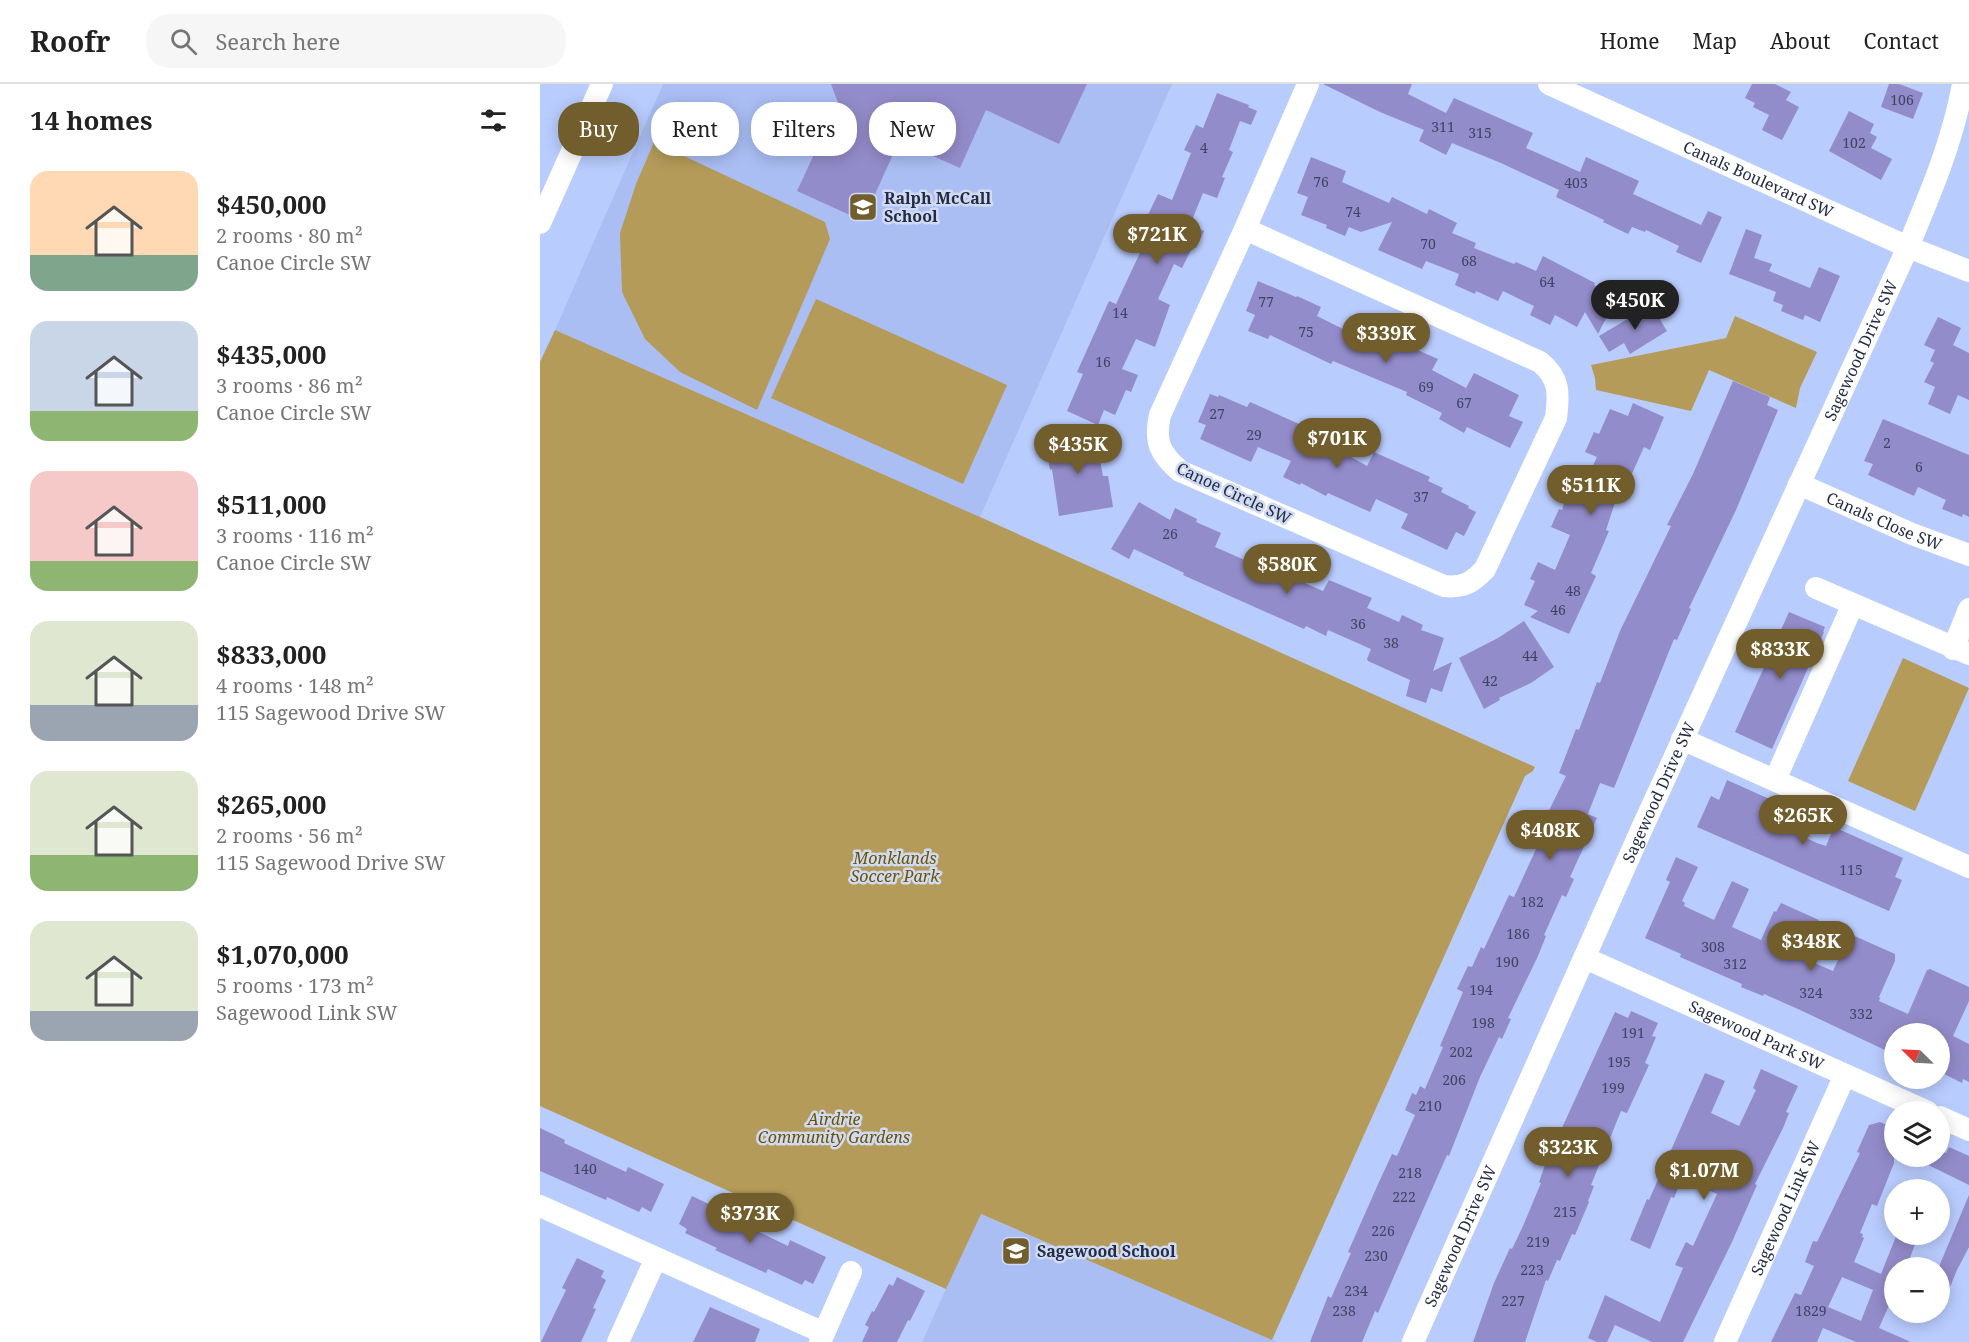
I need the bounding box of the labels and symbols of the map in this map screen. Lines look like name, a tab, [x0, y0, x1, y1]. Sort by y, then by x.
house number: 106	[1890, 90, 1914, 109]
house number: 311	[1431, 117, 1455, 136]
house number: 315	[1468, 123, 1492, 142]
house number: 102	[1842, 133, 1866, 152]
street label: Canals Boulevard SW	[1680, 135, 1837, 223]
house number: 4	[1200, 138, 1208, 157]
house number: 76	[1313, 172, 1329, 191]
house number: 403	[1564, 173, 1588, 192]
place label: Ralph McCall School	[884, 187, 991, 227]
school or university icon: Ralph McCall School	[847, 191, 879, 223]
house number: 74	[1345, 202, 1361, 221]
pin: $721K	[1115, 214, 1199, 265]
house number: 70	[1420, 234, 1436, 253]
house number: 68	[1461, 251, 1477, 270]
house number: 64	[1539, 272, 1555, 291]
street label: Sagewood Drive SW	[1819, 276, 1903, 424]
pin: $450K	[1593, 280, 1677, 331]
house number: 77	[1258, 292, 1274, 311]
house number: 14	[1112, 303, 1128, 322]
pin: $339K	[1344, 313, 1428, 364]
house number: 75	[1298, 322, 1314, 341]
house number: 16	[1095, 352, 1111, 371]
house number: 69	[1418, 377, 1434, 396]
house number: 67	[1456, 393, 1472, 412]
house number: 27	[1209, 404, 1225, 423]
pin: $701K	[1295, 418, 1379, 469]
pin: $435K	[1036, 424, 1120, 475]
house number: 29	[1246, 425, 1262, 444]
house number: 2	[1883, 433, 1891, 452]
street label: Canoe Circle SW	[1173, 457, 1295, 529]
house number: 6	[1915, 457, 1923, 476]
pin: $511K	[1549, 465, 1633, 516]
house number: 37	[1413, 487, 1429, 506]
street label: Canals Close SW	[1823, 487, 1945, 555]
house number: 26	[1162, 524, 1178, 543]
pin: $580K	[1245, 544, 1329, 595]
house number: 48	[1565, 581, 1581, 600]
house number: 46	[1550, 600, 1566, 619]
house number: 36	[1350, 614, 1366, 633]
pin: $833K	[1738, 629, 1822, 680]
house number: 38	[1383, 633, 1399, 652]
house number: 44	[1522, 646, 1538, 665]
house number: 42	[1482, 671, 1498, 690]
street label: Sagewood Drive SW	[1617, 718, 1700, 866]
pin: $265K	[1761, 795, 1845, 846]
pin: $408K	[1508, 810, 1592, 861]
park label: Monklands Soccer Park	[851, 847, 940, 887]
house number: 115	[1839, 860, 1863, 879]
house number: 182	[1520, 892, 1544, 911]
pin: $348K	[1769, 921, 1853, 972]
house number: 186	[1506, 924, 1530, 943]
house number: 308	[1701, 937, 1725, 956]
house number: 190	[1495, 952, 1519, 971]
house number: 312	[1723, 954, 1747, 973]
house number: 194	[1469, 980, 1493, 999]
house number: 324	[1799, 983, 1823, 1002]
street label: Sagewood Park SW	[1685, 995, 1828, 1075]
house number: 332	[1849, 1004, 1873, 1023]
house number: 198	[1471, 1013, 1495, 1032]
house number: 191	[1621, 1023, 1645, 1042]
north arrow	[1884, 1023, 1950, 1089]
house number: 202	[1449, 1042, 1473, 1061]
house number: 195	[1607, 1052, 1631, 1071]
house number: 206	[1442, 1070, 1466, 1089]
house number: 199	[1601, 1078, 1625, 1097]
house number: 210	[1418, 1096, 1442, 1115]
park label: Airdrie Community Gardens	[758, 1108, 910, 1148]
pin: $323K	[1526, 1127, 1610, 1178]
street label: Sagewood Link SW	[1745, 1137, 1825, 1279]
pin: $1.07M	[1655, 1150, 1753, 1201]
house number: 140	[573, 1159, 597, 1178]
street label: Sagewood Drive SW	[1419, 1162, 1501, 1310]
house number: 218	[1398, 1163, 1422, 1182]
house number: 222	[1392, 1187, 1416, 1206]
pin: $373K	[708, 1193, 792, 1244]
house number: 215	[1553, 1202, 1577, 1221]
house number: 226	[1371, 1221, 1395, 1240]
house number: 219	[1526, 1232, 1550, 1251]
school or university icon: Sagewood School	[1000, 1235, 1032, 1267]
place label: Sagewood School	[1037, 1240, 1176, 1262]
house number: 230	[1364, 1246, 1388, 1265]
house number: 223	[1520, 1260, 1544, 1279]
house number: 234	[1344, 1281, 1368, 1300]
house number: 227	[1501, 1291, 1525, 1310]
house number: 238	[1332, 1301, 1356, 1320]
house number: 1829	[1795, 1301, 1827, 1320]

